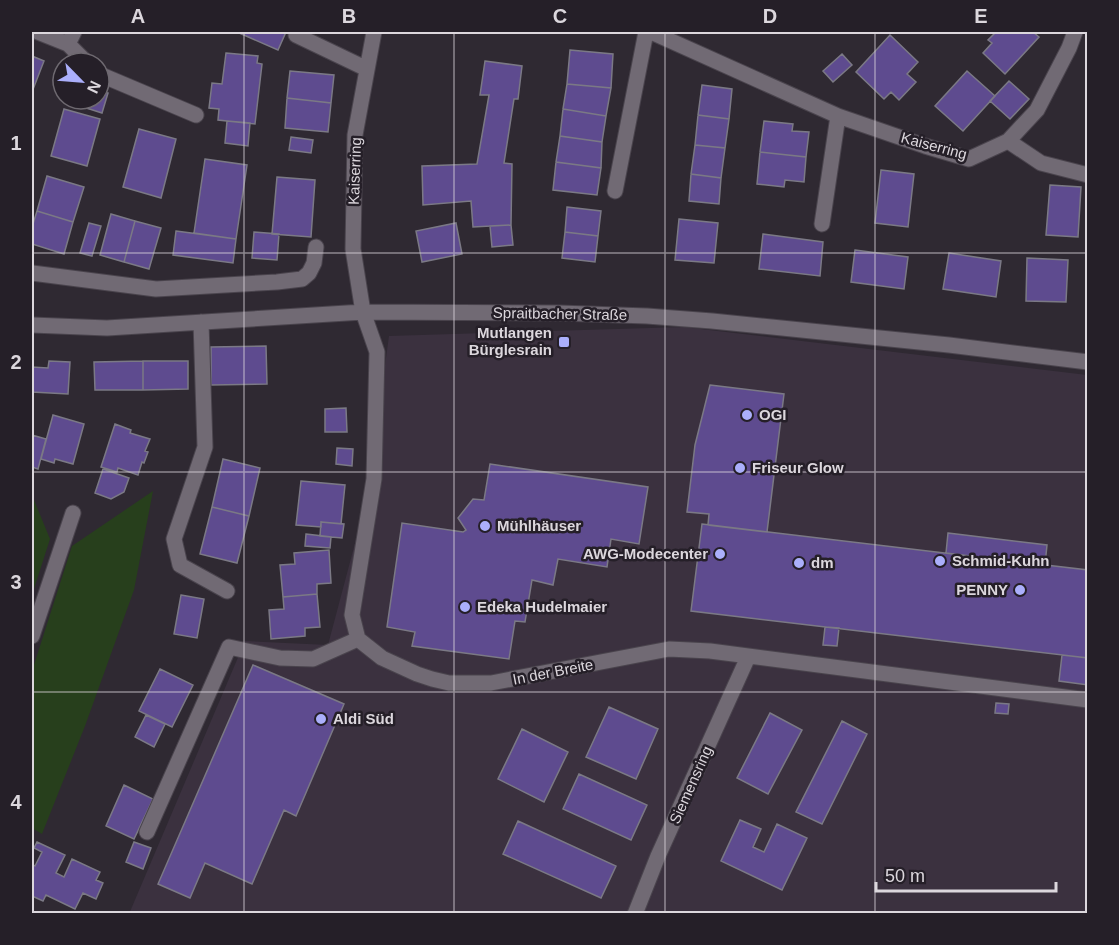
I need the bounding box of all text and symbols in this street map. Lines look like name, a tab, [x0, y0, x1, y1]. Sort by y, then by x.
text: A	[131, 5, 145, 27]
text: B	[342, 5, 356, 27]
text: C	[553, 5, 567, 27]
text: D	[763, 5, 777, 27]
text: E	[974, 5, 988, 27]
north arrow	[51, 51, 111, 111]
text: N	[84, 78, 104, 96]
street label: Kaiserring	[899, 129, 969, 162]
text: 1	[10, 132, 22, 154]
street label: Kaiserring	[345, 137, 364, 205]
street label: Spraitbacher Straße	[493, 304, 627, 323]
place label: Mutlangen Bürglesrain	[469, 324, 552, 358]
marker: Mutlangen Bürglesrain	[557, 335, 571, 349]
text: 2	[10, 351, 22, 373]
place label: OGI	[759, 406, 787, 423]
marker: OGI	[740, 408, 754, 422]
place label: Friseur Glow	[752, 459, 844, 476]
marker: Friseur Glow	[733, 461, 747, 475]
place label: Mühlhäuser	[497, 517, 581, 534]
marker: Mühlhäuser	[478, 519, 492, 533]
place label: AWG-Modecenter	[583, 545, 708, 562]
marker: AWG-Modecenter	[713, 547, 727, 561]
place label: Schmid-Kuhn	[952, 552, 1050, 569]
place label: dm	[811, 554, 834, 571]
marker: Schmid-Kuhn	[933, 554, 947, 568]
marker: dm	[792, 556, 806, 570]
text: 3	[10, 571, 22, 593]
place label: PENNY	[956, 581, 1008, 598]
marker: PENNY	[1013, 583, 1027, 597]
place label: Edeka Hudelmaier	[477, 598, 607, 615]
marker: Edeka Hudelmaier	[458, 600, 472, 614]
street label: In der Breite	[511, 655, 595, 688]
place label: Aldi Süd	[333, 710, 394, 727]
marker: Aldi Süd	[314, 712, 328, 726]
street label: Siemensring	[666, 743, 715, 826]
text: 4	[10, 791, 22, 813]
scale bar	[876, 855, 1056, 893]
text: 50 m	[885, 866, 925, 886]

